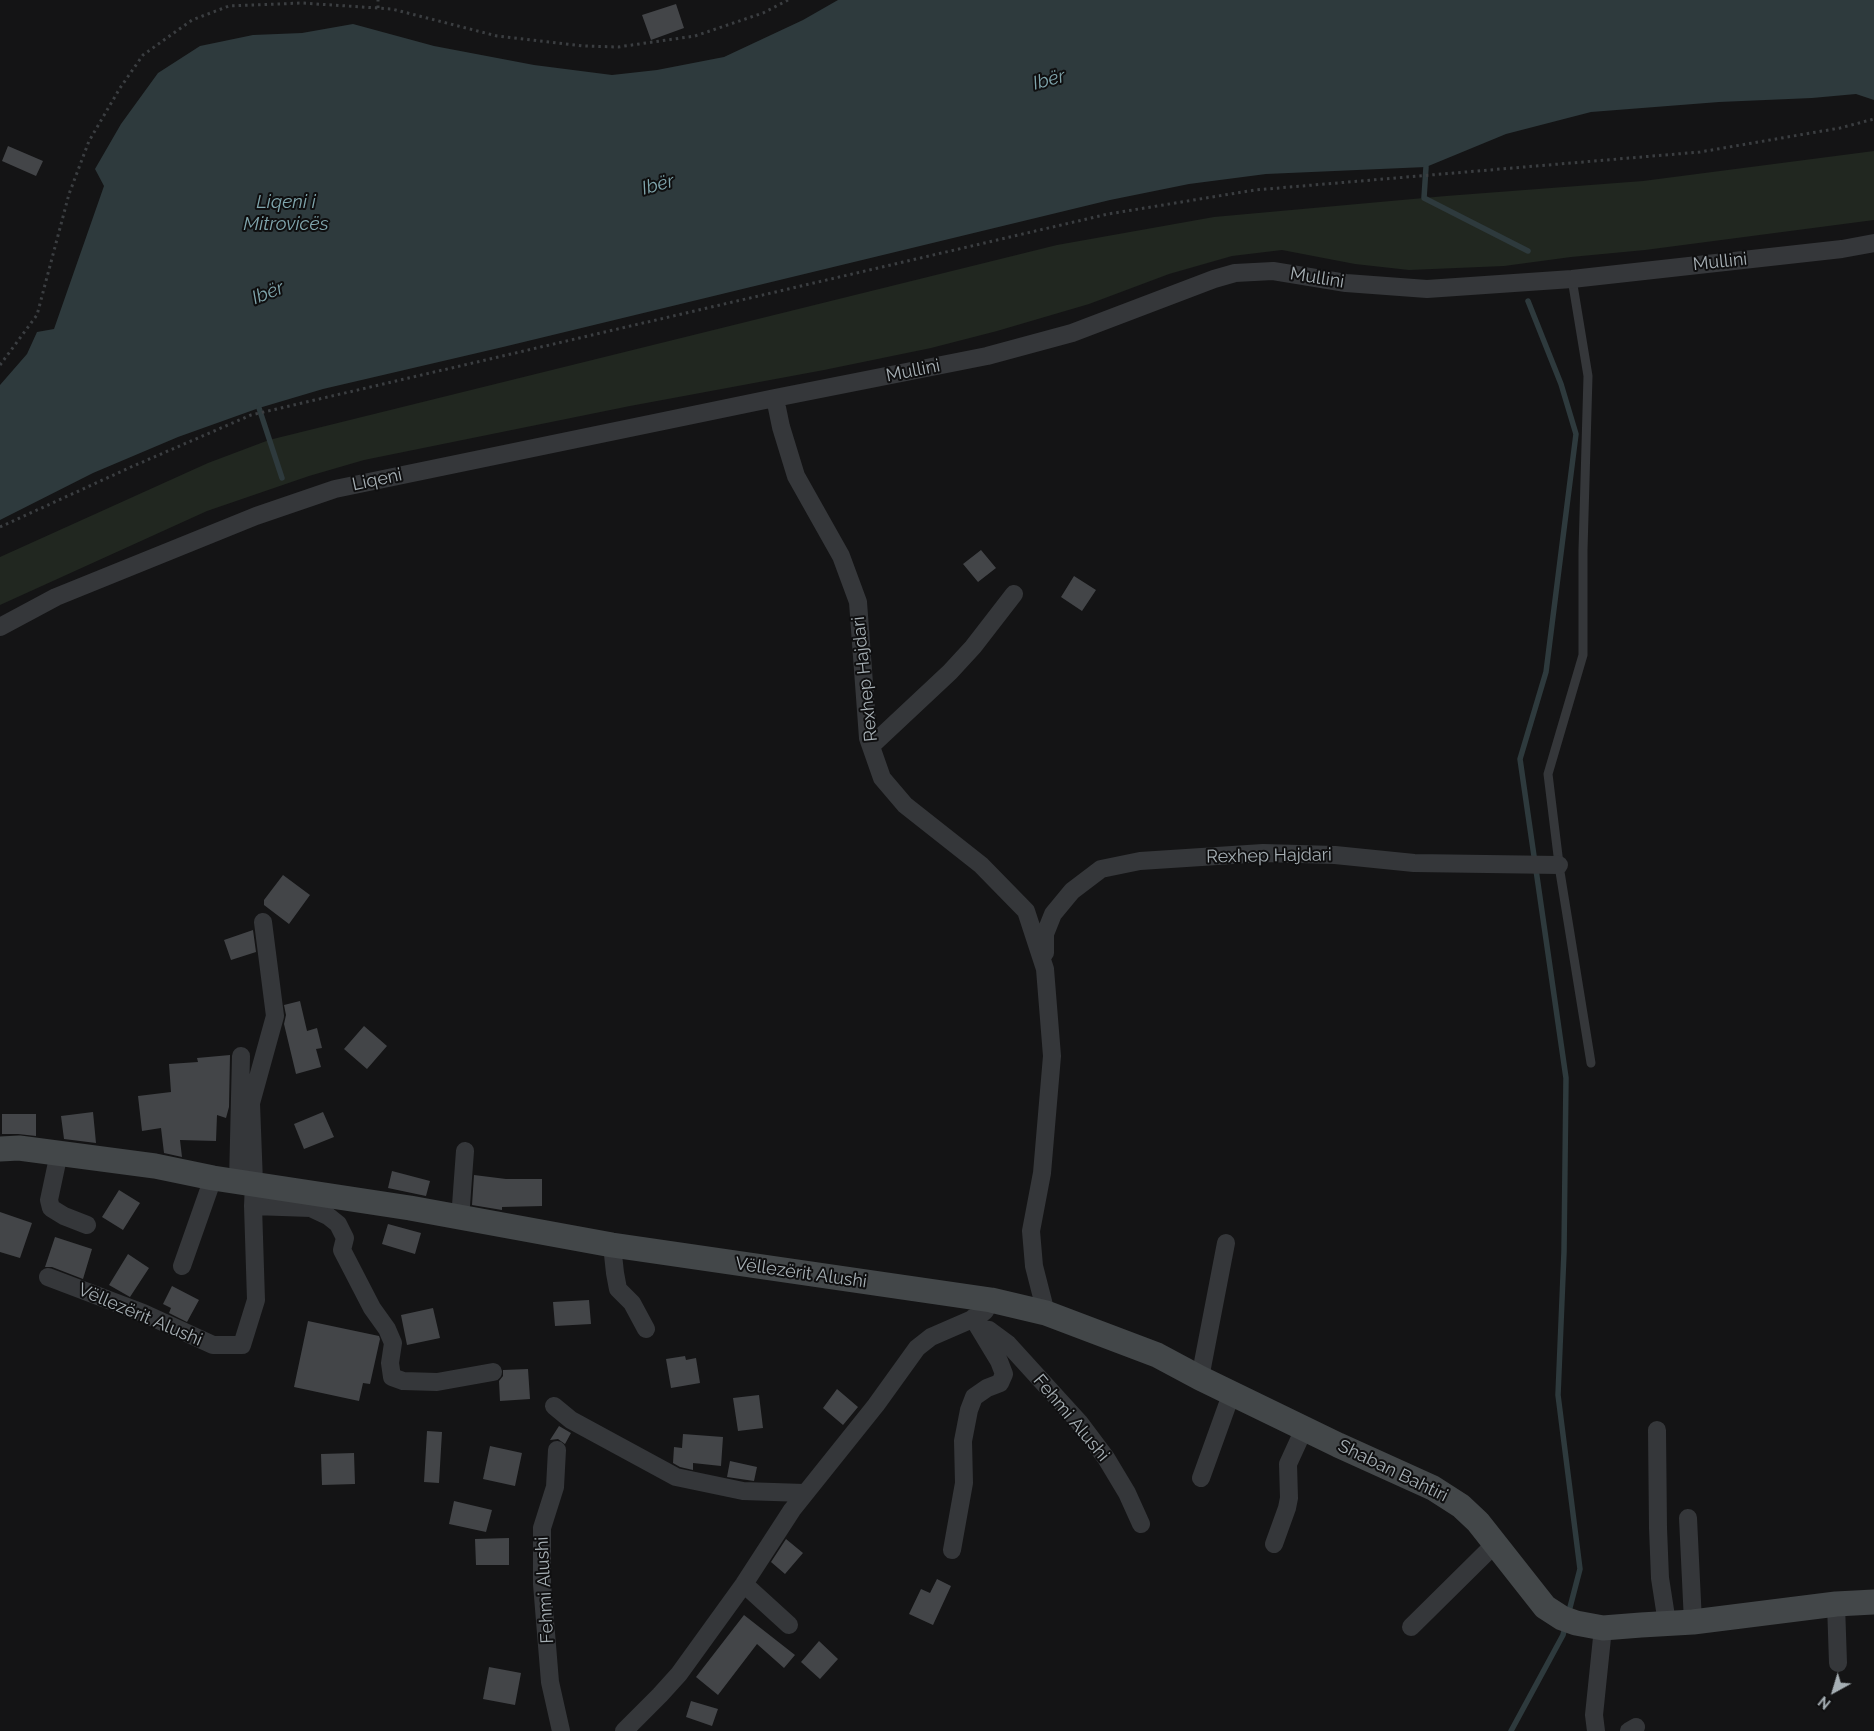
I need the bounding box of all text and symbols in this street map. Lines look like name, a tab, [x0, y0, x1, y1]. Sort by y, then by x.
water label: Ibër	[1030, 65, 1068, 95]
water label: Ibër	[639, 170, 677, 200]
water label: Liqeni i Mitrovicës	[243, 191, 329, 235]
street label: Mullini	[1692, 248, 1748, 276]
street label: Mullini	[1288, 263, 1346, 293]
water label: Ibër	[249, 276, 287, 310]
street label: Mullini	[884, 355, 942, 387]
street label: Liqeni	[350, 464, 404, 496]
street label: Rexhep Hajdari	[848, 615, 882, 743]
street label: Rexhep Hajdari	[1206, 844, 1332, 868]
street label: Vëllezërit Alushi	[734, 1253, 868, 1293]
street label: Vëllezërit Alushi	[75, 1279, 205, 1351]
street label: Fehmi Alushi	[1028, 1370, 1114, 1466]
street label: Shaban Bahtiri	[1335, 1435, 1451, 1507]
street label: Fehmi Alushi	[531, 1536, 559, 1644]
north arrow	[1809, 1666, 1859, 1716]
text: N	[1815, 1693, 1834, 1712]

